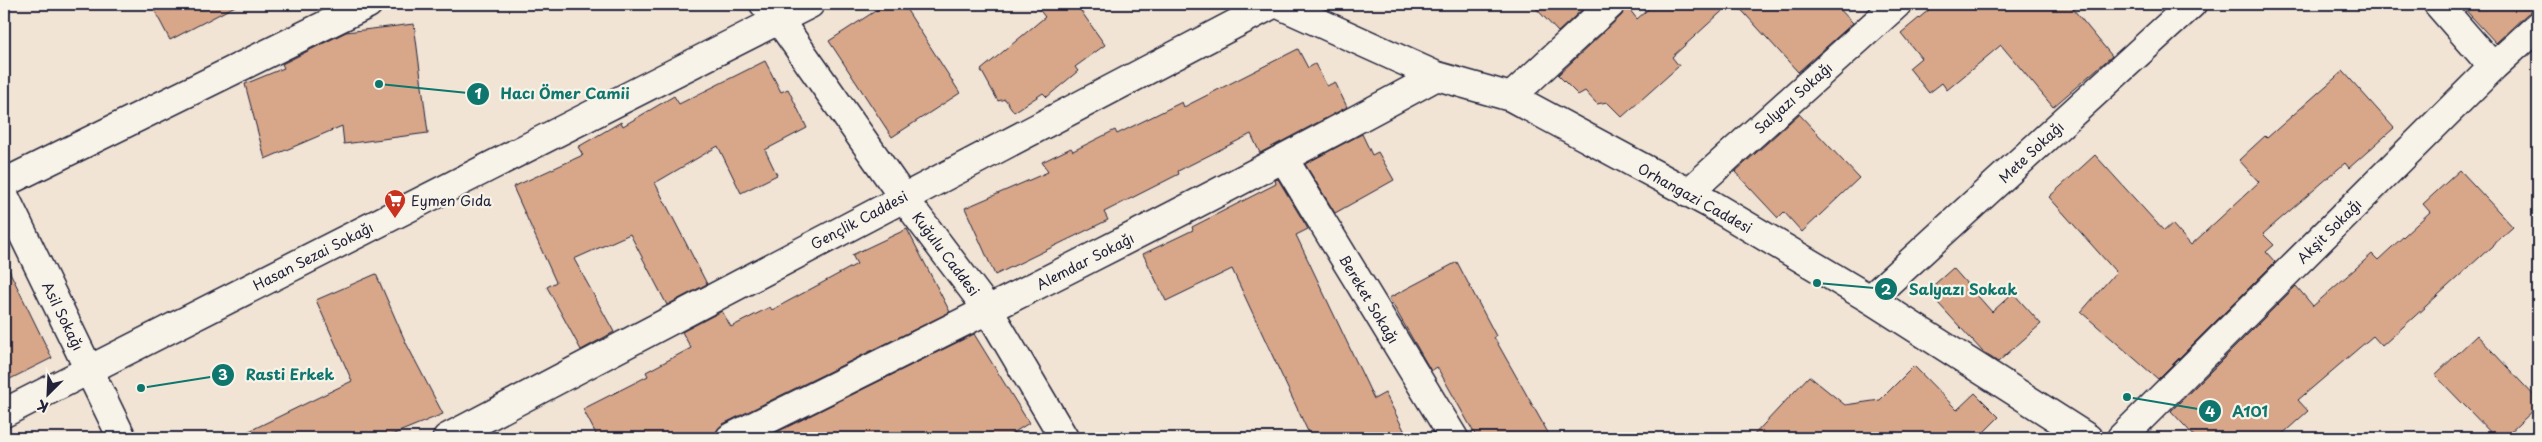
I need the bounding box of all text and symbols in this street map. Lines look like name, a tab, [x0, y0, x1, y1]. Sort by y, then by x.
street label: Salyazı Sokağı	[1749, 57, 1837, 139]
callout: Hacı Ömer Camii	[465, 79, 640, 109]
text: 1	[474, 81, 482, 104]
text: Hacı Ömer Camii	[500, 81, 630, 104]
street label: Mete Sokağı	[1994, 116, 2068, 188]
street label: Orhangazi Caddesi	[1634, 158, 1756, 238]
street label: Gençlik Caddesi	[807, 186, 911, 254]
supermarket icon: Eymen Gıda	[383, 188, 407, 219]
place label: Eymen Gıda	[411, 190, 492, 211]
street label: Akşit Sokağı	[2292, 194, 2366, 268]
street label: Kuğulu Caddesi	[907, 208, 985, 300]
street label: Hasan Sezai Sokağı	[249, 217, 377, 295]
street label: Alemdar Sokağı	[1033, 227, 1137, 295]
street label: Bereket Sokağı	[1334, 251, 1404, 347]
callout: Salyazı Sokak	[1874, 274, 2028, 304]
text: 2	[1881, 277, 1892, 300]
text: Salyazı Sokak	[1909, 277, 2017, 300]
street label: Asil Sokağı	[37, 278, 89, 354]
callout: Rasti Erkek	[211, 360, 344, 390]
text: 3	[218, 362, 228, 385]
text: Rasti Erkek	[246, 362, 334, 385]
north arrow	[22, 370, 72, 420]
text: K	[34, 395, 51, 418]
callout: A101	[2197, 396, 2278, 426]
text: 4	[2205, 399, 2215, 422]
text: A101	[2232, 399, 2268, 422]

